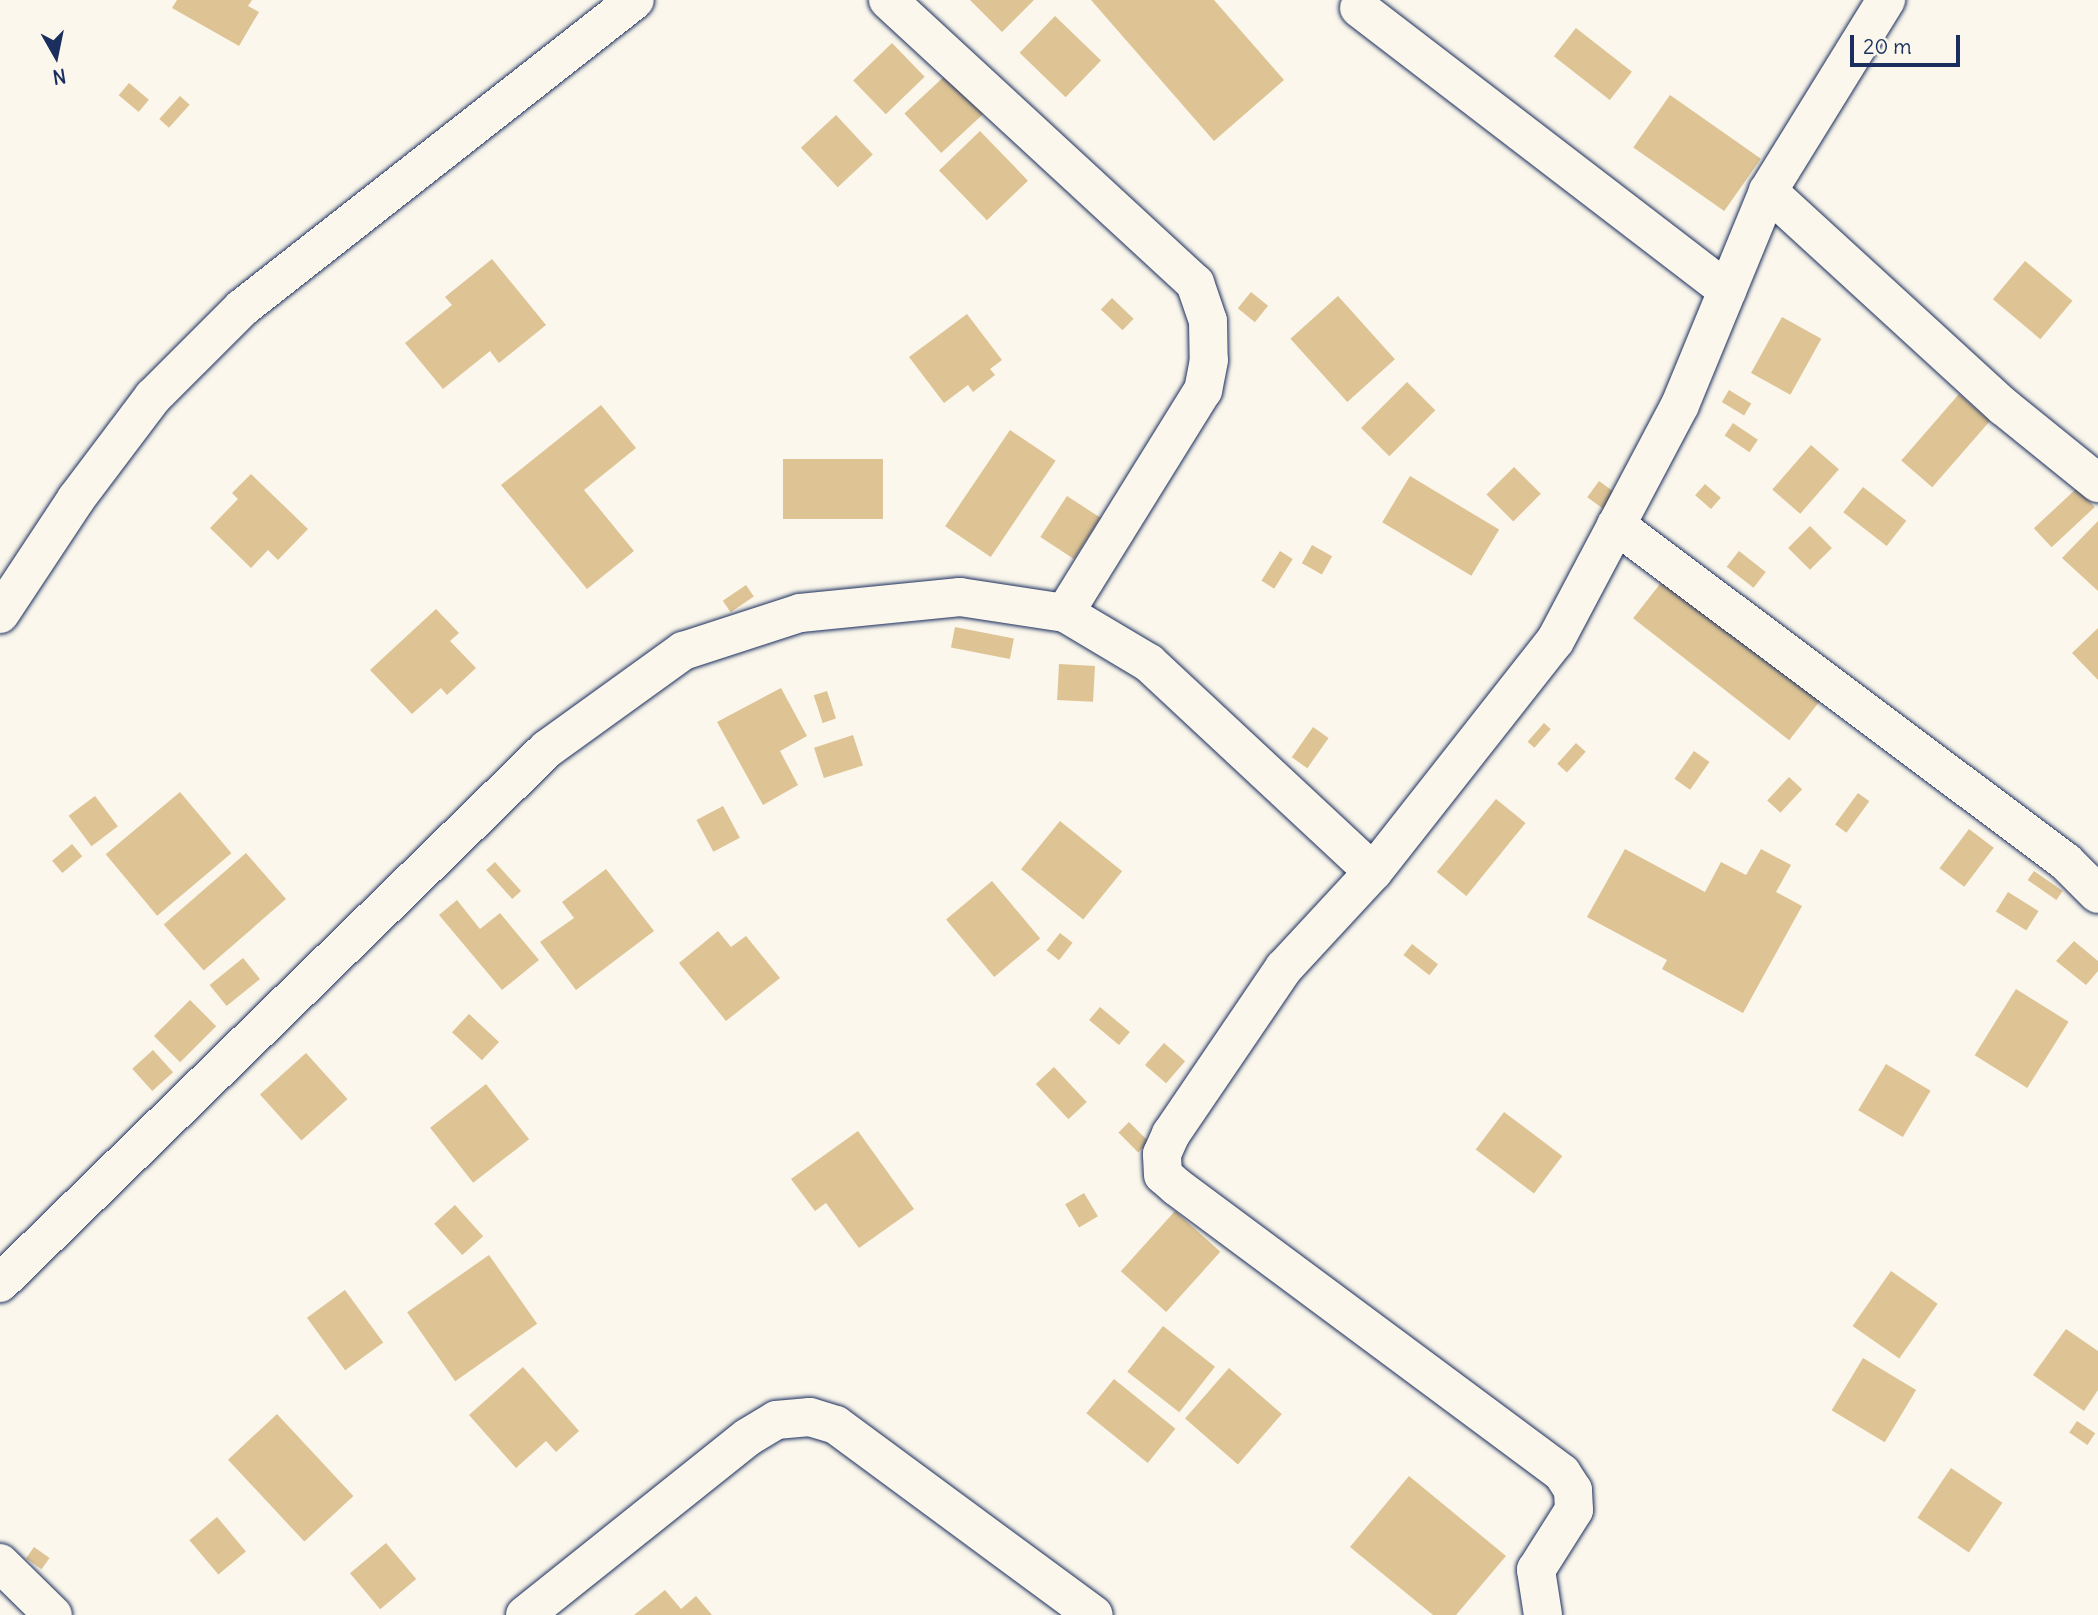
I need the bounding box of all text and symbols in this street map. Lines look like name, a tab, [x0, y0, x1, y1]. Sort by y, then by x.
north arrow	[21, 21, 91, 91]
scale bar	[1853, 21, 1963, 65]
text: 20 m	[1863, 33, 1912, 60]
text: N	[51, 64, 68, 90]

